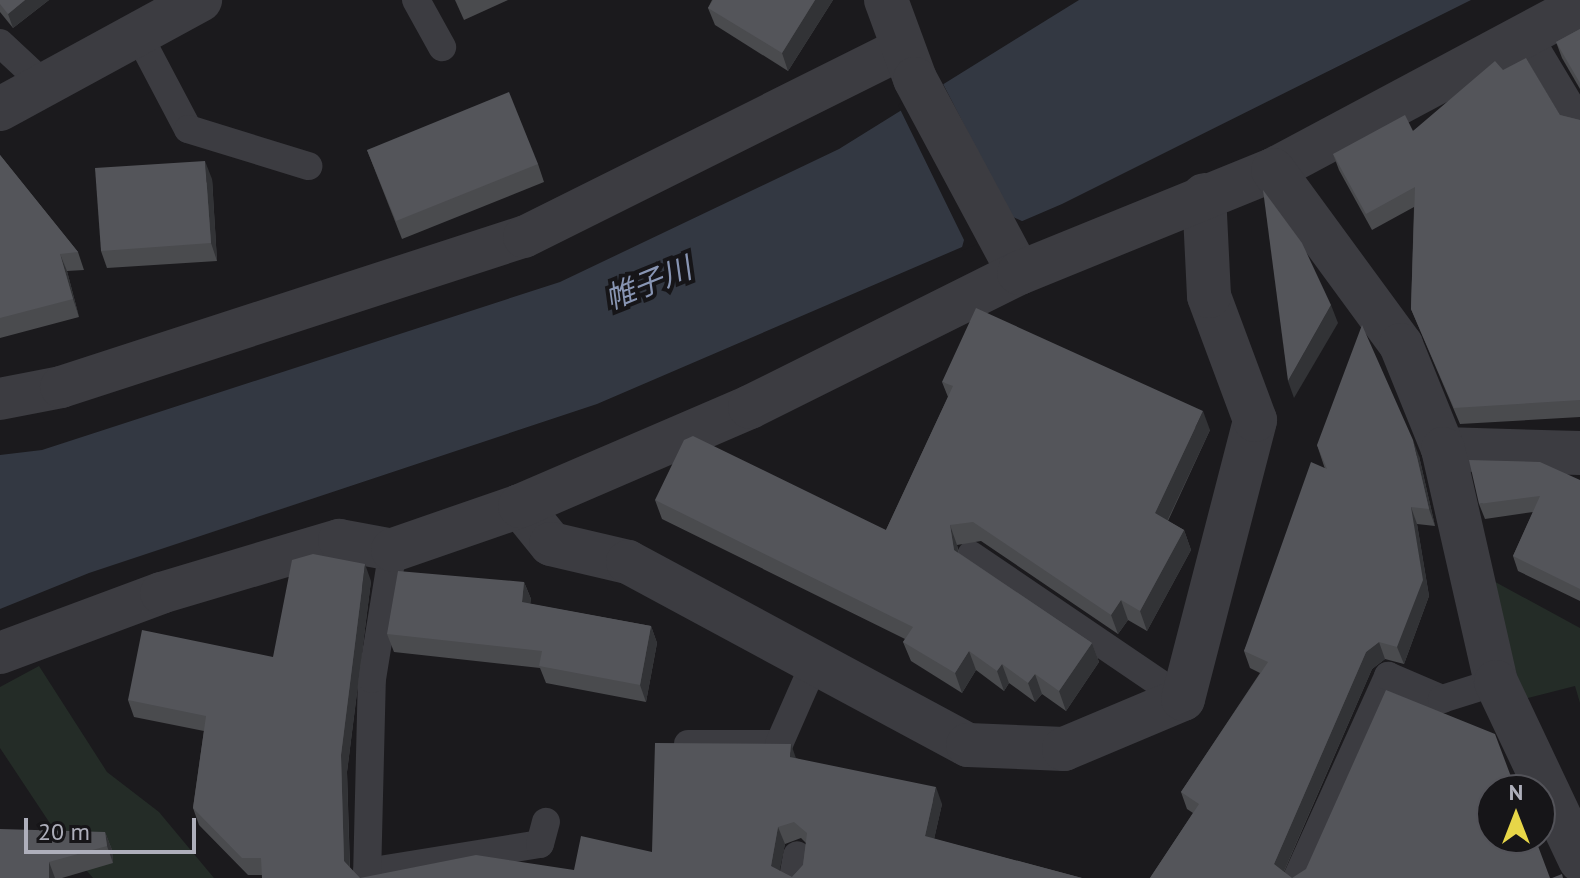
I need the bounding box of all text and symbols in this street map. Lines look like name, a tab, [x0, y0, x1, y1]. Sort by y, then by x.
water label: 帷子川	[600, 249, 696, 317]
north arrow	[1476, 774, 1556, 854]
text: N	[1509, 778, 1523, 806]
scale bar	[28, 802, 200, 852]
text: 20 m	[38, 816, 90, 847]

